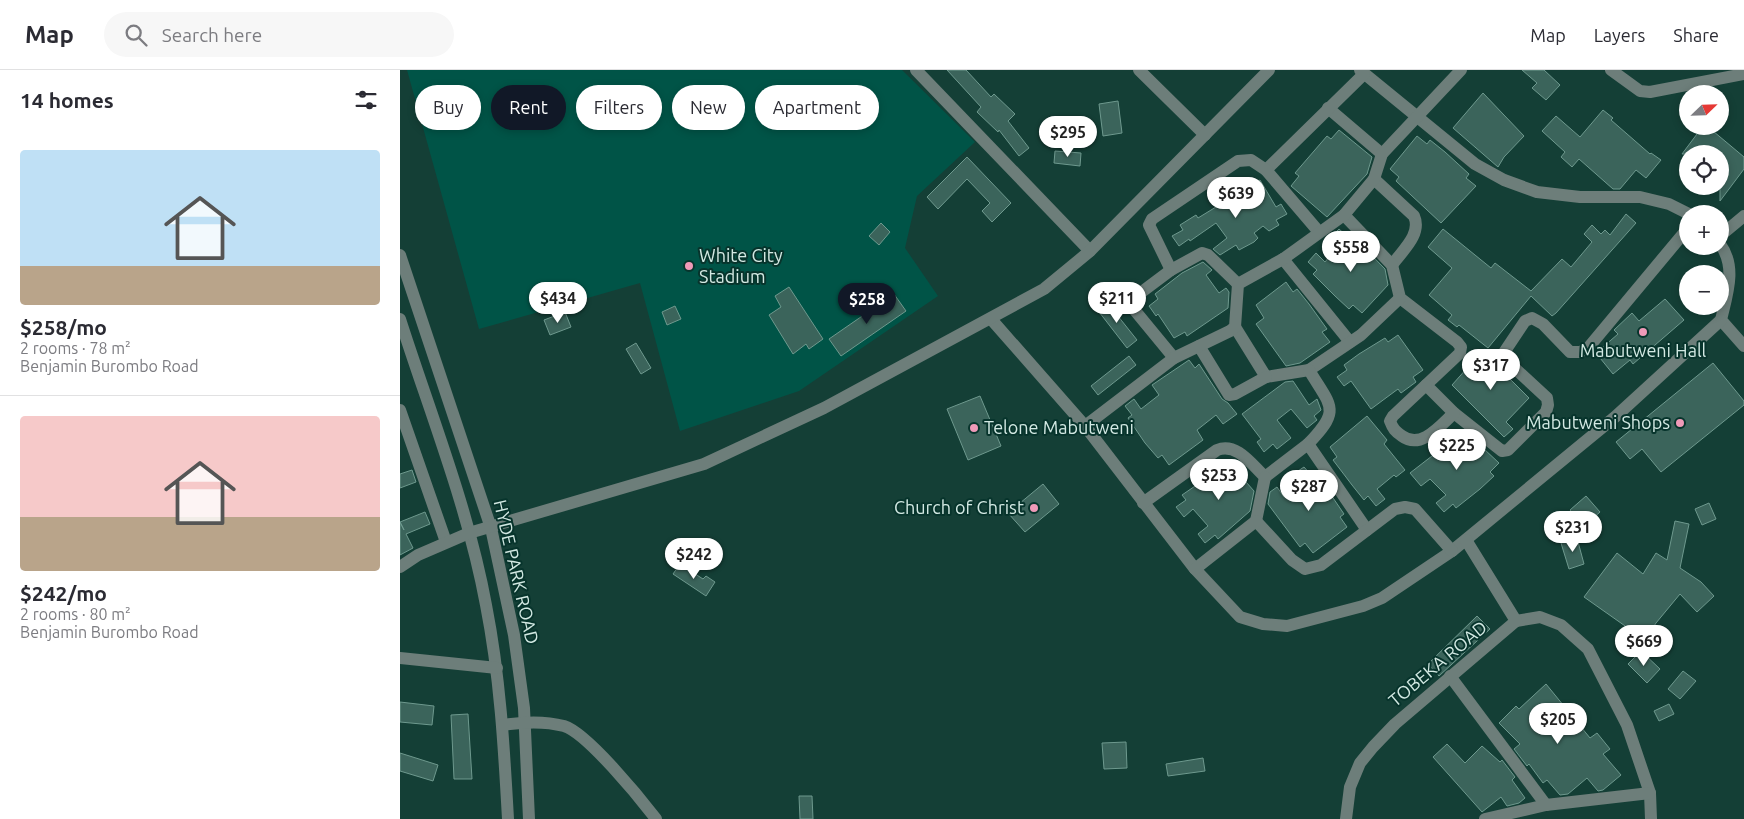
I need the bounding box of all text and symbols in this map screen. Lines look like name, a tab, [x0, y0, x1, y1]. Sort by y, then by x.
search box	[104, 12, 454, 57]
text: Map	[25, 21, 74, 48]
icon: search	[122, 21, 150, 49]
text: Search here	[162, 24, 262, 46]
text: Map	[1530, 25, 1566, 45]
text: Layers	[1594, 25, 1645, 45]
text: Share	[1673, 25, 1719, 45]
chip: Buy	[415, 85, 481, 130]
chip: Rent	[491, 85, 566, 130]
chip: Filters	[576, 85, 662, 130]
chip: New	[672, 85, 745, 130]
chip: Apartment	[755, 85, 879, 130]
north arrow	[1679, 85, 1729, 135]
map controls	[1679, 85, 1729, 315]
icon: filters	[352, 86, 380, 114]
text: 14 homes	[20, 88, 114, 112]
pin: $295	[1038, 116, 1098, 158]
text: $295	[1050, 123, 1086, 141]
button: locate	[1679, 145, 1729, 195]
pin: $639	[1206, 176, 1266, 219]
icon: home	[155, 183, 245, 273]
text: $639	[1218, 184, 1254, 202]
button: +	[1679, 205, 1729, 255]
pin: $558	[1321, 230, 1381, 273]
text: $558	[1333, 238, 1369, 256]
place label: White City Stadium	[699, 245, 783, 286]
marker: White City Stadium	[683, 260, 695, 272]
button: −	[1679, 265, 1729, 315]
pin: $434	[528, 282, 588, 324]
pin: $258	[837, 282, 897, 325]
pin: $211	[1087, 282, 1147, 324]
text: $434	[540, 289, 576, 307]
text: $211	[1099, 289, 1135, 307]
text: $258	[849, 290, 885, 308]
text: $258/mo	[20, 315, 107, 339]
marker: Mabutweni Hall	[1637, 326, 1649, 338]
text: 2 rooms · 78 m²	[20, 339, 131, 357]
place label: Mabutweni Hall	[1580, 340, 1707, 360]
pin: $317	[1461, 348, 1521, 391]
text: $317	[1473, 356, 1509, 374]
text: Benjamin Burombo Road	[20, 357, 199, 375]
place label: Mabutweni Shops	[1526, 412, 1670, 432]
place label: Telone Mabutweni	[984, 417, 1134, 437]
marker: Mabutweni Shops	[1674, 417, 1686, 429]
marker: Telone Mabutweni	[968, 422, 980, 434]
pin: $225	[1427, 428, 1487, 471]
text: $225	[1439, 436, 1475, 454]
icon: home	[155, 448, 245, 538]
pin: $253	[1189, 458, 1249, 501]
text: $253	[1201, 466, 1237, 484]
pin: $287	[1279, 470, 1339, 512]
text: $287	[1291, 477, 1327, 495]
place label: Church of Christ	[894, 497, 1024, 517]
street label: HYDE PARK ROAD	[491, 498, 543, 646]
marker: Church of Christ	[1028, 502, 1040, 514]
pin: $231	[1543, 510, 1603, 553]
text: $231	[1555, 518, 1591, 536]
pin: $242	[664, 538, 724, 580]
text: $242	[676, 545, 712, 563]
text: $242/mo	[20, 581, 107, 605]
text: 2 rooms · 80 m²	[20, 605, 131, 623]
street label: TOBEKA ROAD	[1384, 616, 1491, 710]
text: Benjamin Burombo Road	[20, 623, 199, 641]
pin: $669	[1614, 624, 1674, 667]
text: $669	[1626, 632, 1662, 650]
pin: $205	[1528, 702, 1588, 745]
text: $205	[1540, 710, 1576, 728]

